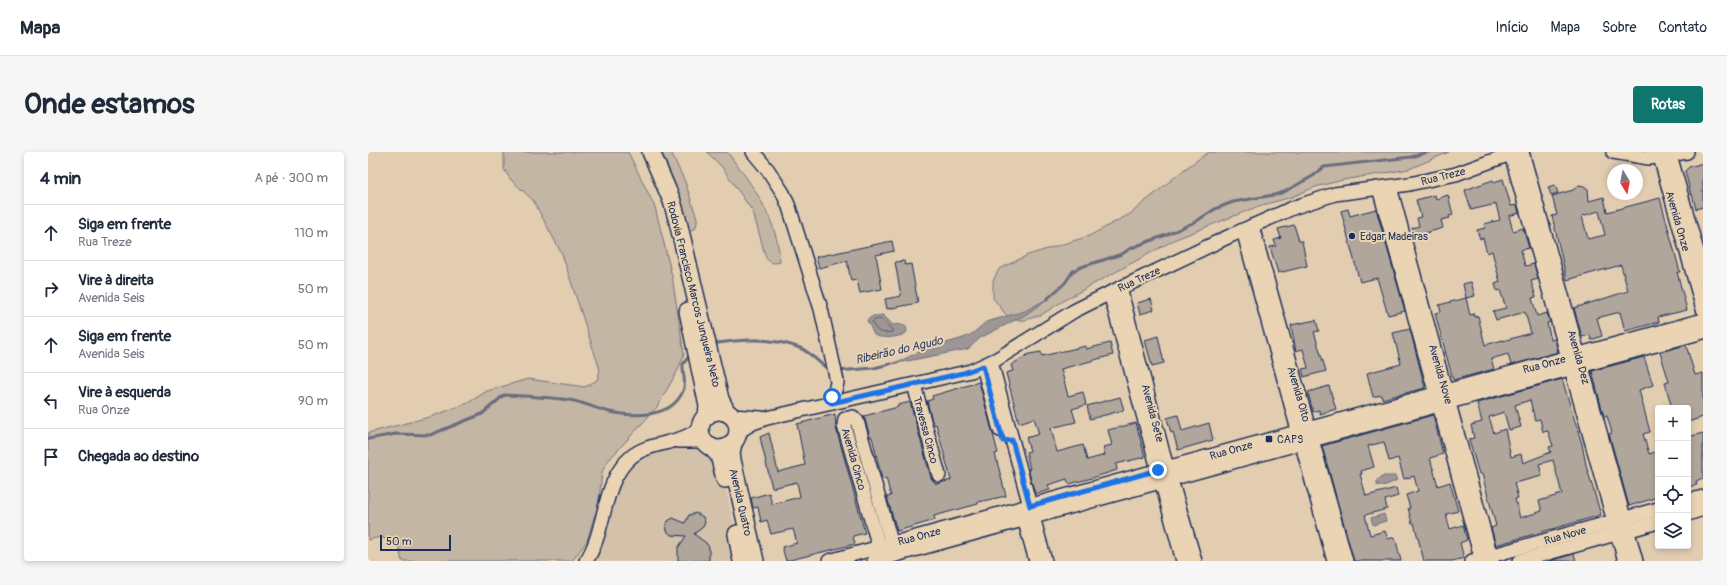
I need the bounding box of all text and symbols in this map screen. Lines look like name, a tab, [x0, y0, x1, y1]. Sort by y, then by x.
text: Mapa	[20, 16, 60, 40]
text: Início	[1495, 19, 1528, 36]
text: Mapa	[1550, 19, 1580, 36]
text: Sobre	[1602, 19, 1636, 36]
text: Contato	[1658, 19, 1707, 36]
button: Rotas	[1633, 86, 1703, 123]
text: Onde estamos	[24, 87, 195, 122]
north arrow	[1607, 164, 1643, 200]
street label: Rua Treze	[1419, 165, 1467, 188]
text: 4 min	[40, 168, 81, 189]
text: A pé · 300 m	[254, 170, 328, 186]
street label: Avenida Onze	[1663, 190, 1692, 253]
street label: Rodovia Francisco Marcos Junqueira Neto	[664, 200, 723, 389]
text: Siga em frente	[78, 215, 171, 234]
icon: ahead	[40, 222, 62, 244]
text: 110 m	[295, 225, 328, 241]
place label: Edgar Madeiras	[1360, 230, 1428, 243]
marker: Edgar Madeiras	[1347, 231, 1357, 241]
text: Rua Treze	[78, 234, 132, 250]
street label: Rua Treze	[1116, 264, 1163, 295]
text: Vire à direita	[78, 271, 154, 290]
icon: right	[40, 278, 62, 300]
text: 50 m	[298, 281, 328, 297]
text: Avenida Seis	[78, 290, 145, 306]
text: Siga em frente	[78, 327, 171, 346]
street label: Avenida Dez	[1565, 329, 1593, 386]
water label: Ribeirão do Agudo	[854, 333, 946, 368]
icon: ahead	[40, 334, 62, 356]
text: 50 m	[298, 337, 328, 353]
street label: Avenida Nove	[1426, 343, 1455, 406]
text: Avenida Seis	[78, 346, 145, 362]
street label: Rua Onze	[1521, 352, 1568, 376]
street label: Avenida Oito	[1284, 365, 1313, 423]
text: Vire à esquerda	[78, 383, 171, 402]
street label: Avenida Sete	[1139, 383, 1167, 444]
route start	[823, 388, 841, 406]
icon: left	[40, 390, 62, 412]
text: 90 m	[298, 393, 328, 409]
street label: Travessa Cinco	[910, 395, 941, 465]
text: Rua Onze	[78, 402, 130, 418]
map controls	[1655, 405, 1691, 549]
button: +	[1655, 405, 1691, 441]
street label: Avenida Cinco	[838, 427, 869, 492]
place label: CAPS	[1277, 433, 1303, 446]
marker: CAPS	[1264, 434, 1274, 444]
street label: Rua Onze	[1208, 438, 1255, 463]
button: −	[1655, 441, 1691, 477]
icon: arrive	[40, 446, 62, 468]
text: Chegada ao destino	[78, 447, 199, 466]
route end	[1149, 461, 1167, 479]
street label: Avenida Quatro	[726, 467, 755, 537]
button: locate	[1655, 477, 1691, 513]
button: layers	[1655, 513, 1691, 549]
street label: Rua Nove	[1543, 523, 1588, 548]
street label: Rua Onze	[896, 524, 943, 548]
scale bar	[380, 533, 451, 552]
text: 50 m	[386, 535, 412, 548]

